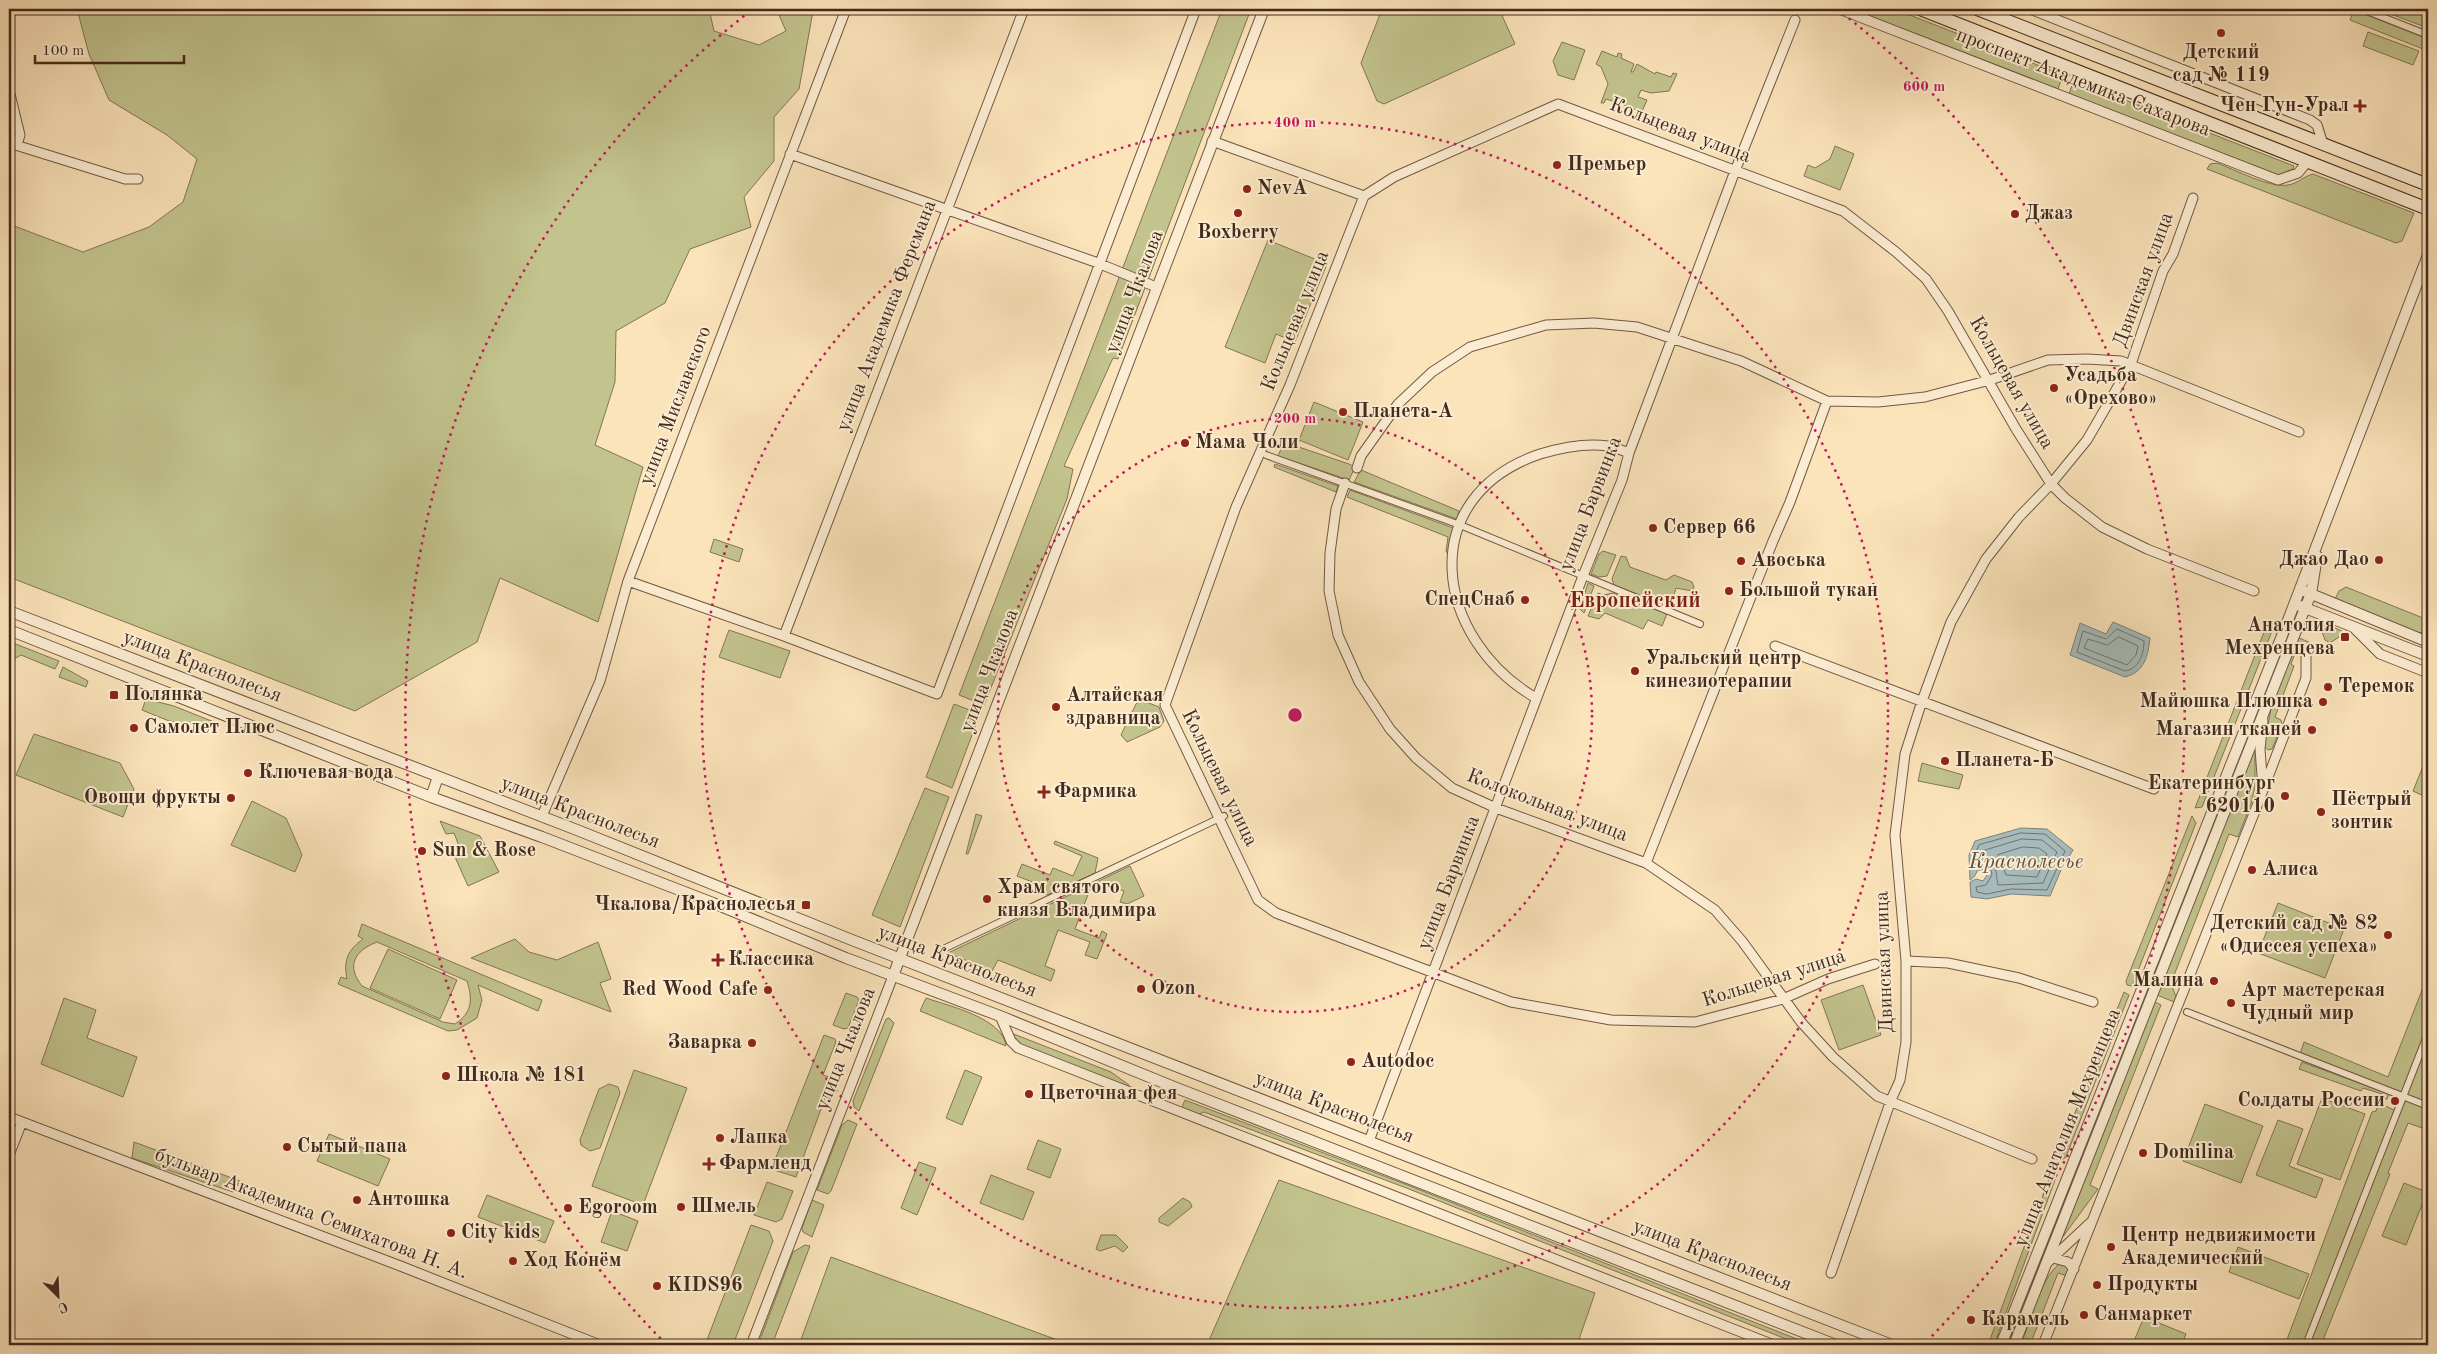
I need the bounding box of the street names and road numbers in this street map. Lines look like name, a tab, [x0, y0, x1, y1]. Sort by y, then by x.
street label: проспект Академика Сахарова	[1953, 25, 2213, 141]
street label: Кольцевая улица	[1607, 95, 1754, 167]
street label: улица Академика Ферсмана	[834, 197, 940, 434]
street label: Двинская улица	[2110, 210, 2178, 350]
street label: улица Чкалова	[1102, 227, 1168, 357]
street label: Кольцевая улица	[1259, 248, 1333, 394]
street label: Кольцевая улица	[1965, 313, 2057, 453]
street label: улица Миславского	[636, 324, 716, 488]
street label: улица Барвинка	[1556, 434, 1626, 574]
street label: улица Чкалова	[957, 606, 1023, 736]
street label: улица Краснолесья	[120, 627, 284, 707]
street label: Кольцевая улица	[1177, 706, 1261, 850]
street label: Колокольная улица	[1464, 766, 1630, 846]
street label: улица Краснолесья	[498, 773, 662, 853]
street label: улица Барвинка	[1414, 813, 1484, 953]
street label: Двинская улица	[1873, 891, 1897, 1033]
street label: улица Краснолесья	[875, 922, 1039, 1002]
street label: Кольцевая улица	[1700, 946, 1848, 1012]
street label: улица Чкалова	[812, 985, 880, 1113]
street label: улица Анатолия Мехренцева	[2011, 1006, 2125, 1250]
street label: улица Краснолесья	[1252, 1068, 1416, 1148]
street label: бульвар Академика Семихатова Н. А.	[152, 1145, 470, 1283]
street label: улица Краснолесья	[1630, 1216, 1794, 1296]

